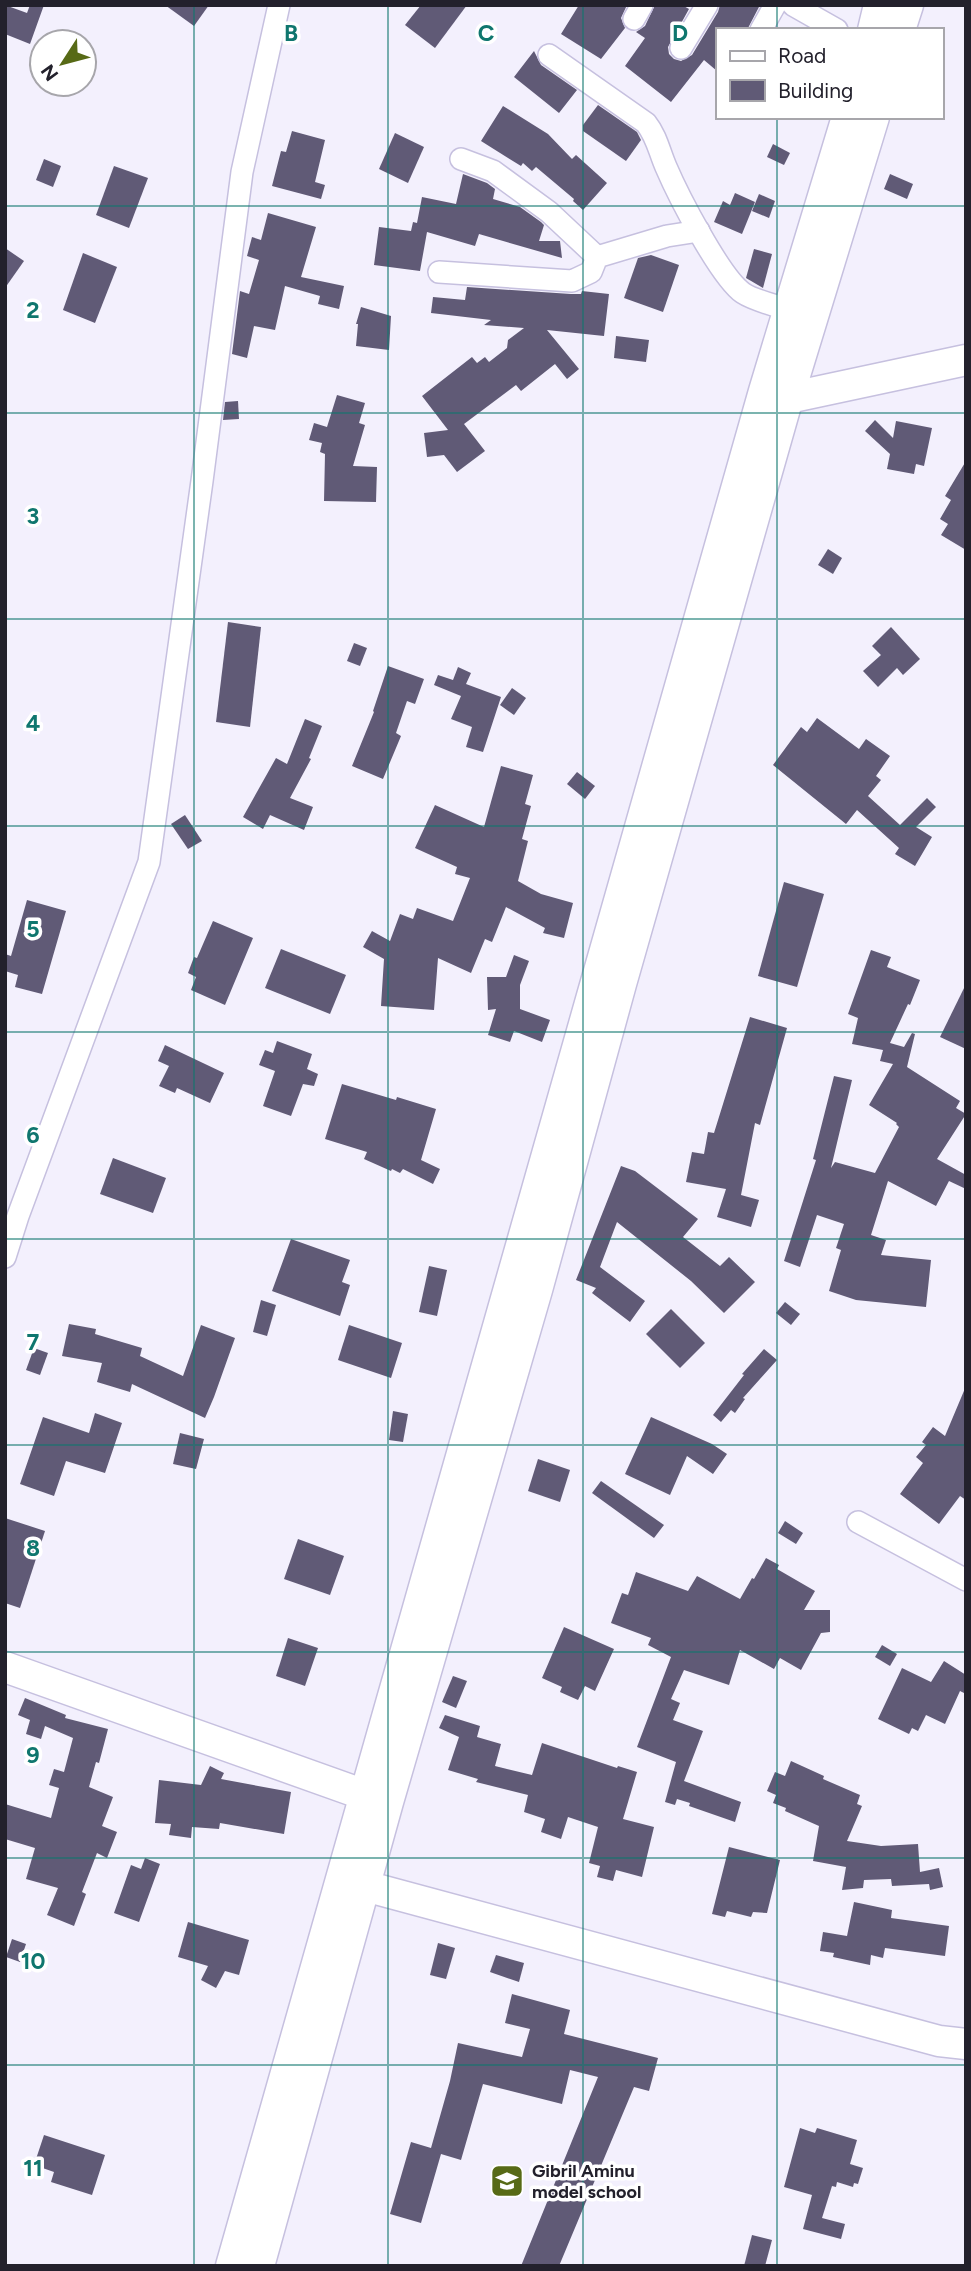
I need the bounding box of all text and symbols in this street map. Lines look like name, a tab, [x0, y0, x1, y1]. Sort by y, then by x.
text: B	[284, 19, 298, 47]
text: C	[478, 19, 495, 47]
text: D	[672, 19, 688, 47]
north arrow	[28, 28, 98, 98]
legend	[716, 28, 943, 119]
text: Road	[778, 43, 826, 68]
text: N	[36, 60, 63, 85]
text: Building	[778, 78, 853, 103]
text: 2	[26, 296, 40, 324]
text: 3	[27, 502, 39, 530]
text: 4	[26, 709, 40, 737]
text: 5	[26, 915, 40, 943]
text: 6	[26, 1121, 40, 1149]
text: 7	[27, 1328, 40, 1356]
text: 8	[26, 1534, 40, 1562]
text: 9	[26, 1741, 40, 1769]
text: 10	[21, 1947, 45, 1975]
text: 11	[23, 2154, 43, 2182]
place label: Gibril Aminu model school	[532, 2160, 641, 2203]
school or university icon: Gibril Aminu model school	[488, 2162, 526, 2200]

